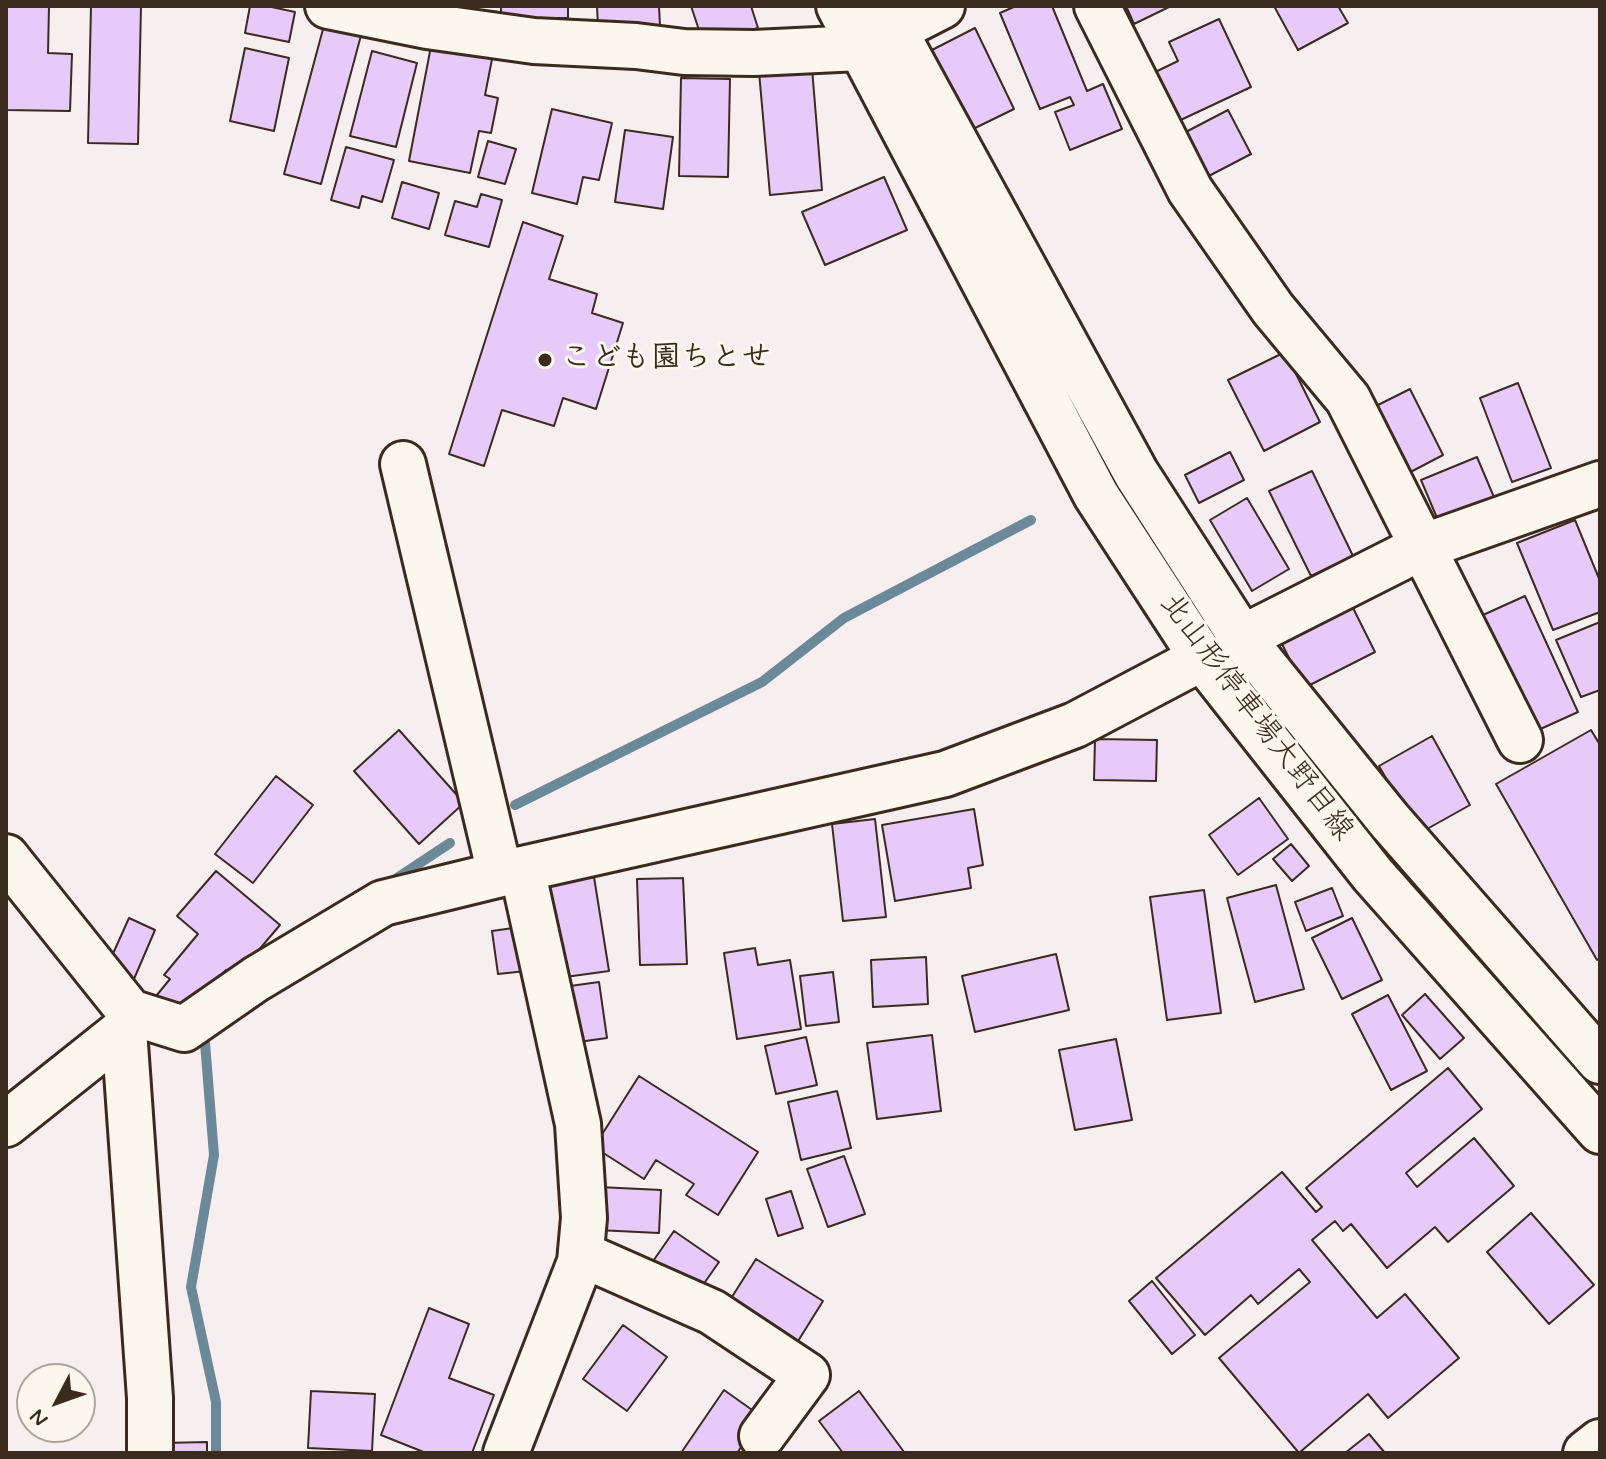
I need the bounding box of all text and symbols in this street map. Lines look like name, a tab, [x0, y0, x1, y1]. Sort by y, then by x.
place label: こども園ちとせ	[561, 342, 771, 378]
marker: こども園ちとせ	[536, 351, 554, 369]
street label: 北山形停車場大野目線	[1150, 587, 1360, 849]
north arrow	[16, 1363, 96, 1443]
text: N	[24, 1403, 55, 1432]

